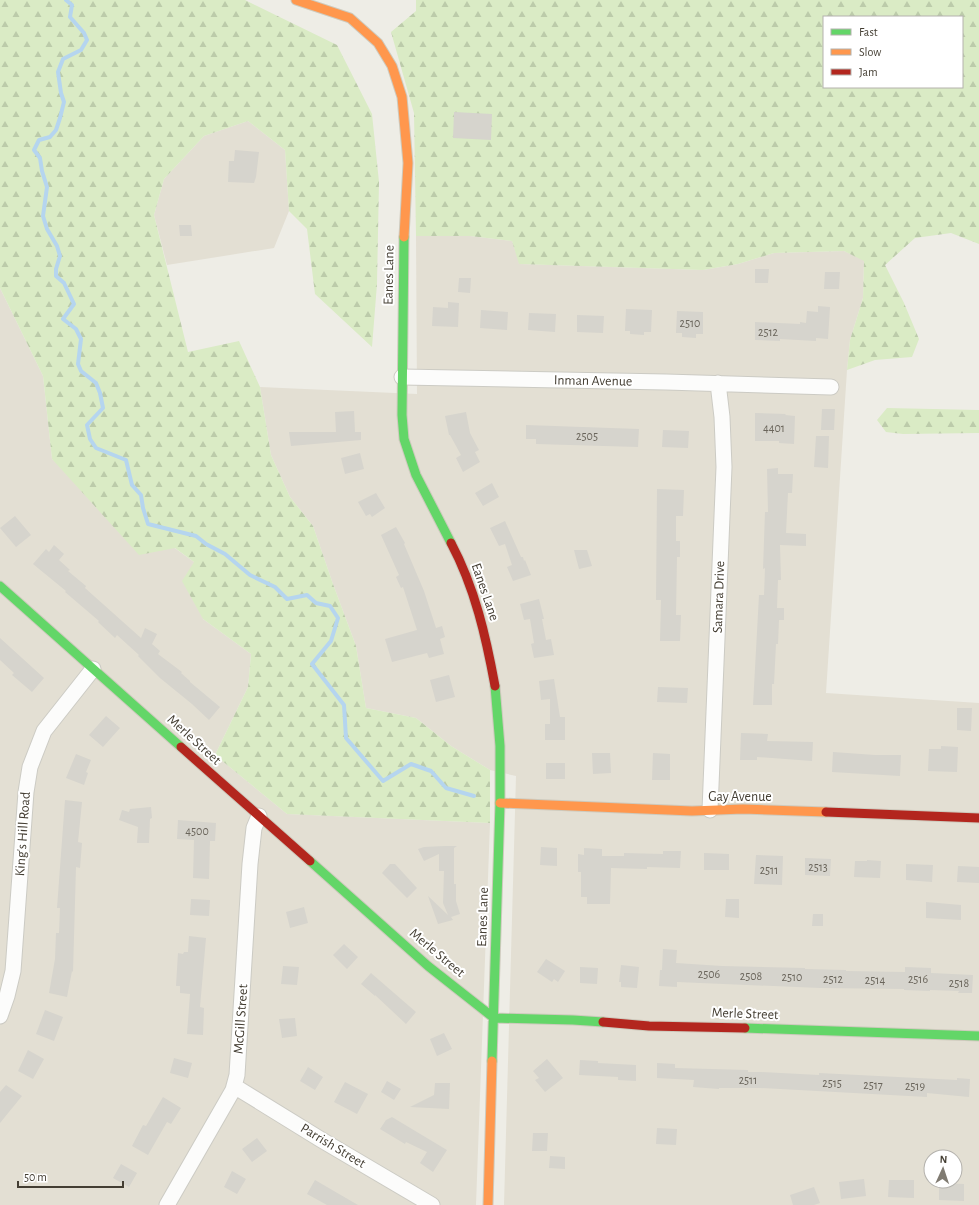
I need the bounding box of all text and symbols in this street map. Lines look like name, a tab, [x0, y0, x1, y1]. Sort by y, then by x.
legend	[823, 16, 963, 88]
text: Fast	[859, 26, 878, 38]
text: Slow	[859, 46, 881, 58]
text: Jam	[859, 66, 878, 78]
street label: Eanes Lane	[381, 245, 397, 305]
house number: 2510	[680, 317, 700, 329]
house number: 2512	[758, 326, 779, 338]
street label: Inman Avenue	[554, 373, 632, 389]
house number: 4401	[763, 422, 785, 434]
house number: 2505	[576, 430, 598, 442]
street label: Eanes Lane	[469, 561, 501, 623]
street label: Samara Drive	[711, 561, 727, 633]
street label: Merle Street	[164, 712, 224, 768]
street label: Gay Avenue	[708, 790, 772, 804]
street label: King's Hill Road	[13, 791, 33, 877]
house number: 4500	[185, 825, 209, 837]
house number: 2513	[808, 861, 828, 873]
house number: 2511	[760, 864, 778, 876]
street label: Eanes Lane	[475, 887, 491, 947]
street label: Merle Street	[407, 926, 468, 980]
house number: 2506	[698, 968, 721, 980]
house number: 2508	[740, 970, 763, 982]
house number: 2510	[782, 971, 802, 983]
house number: 2512	[823, 973, 844, 985]
house number: 2516	[908, 973, 928, 985]
house number: 2514	[865, 974, 885, 986]
house number: 2518	[949, 977, 969, 989]
street label: McGill Street	[232, 983, 250, 1054]
street label: Merle Street	[711, 1006, 779, 1022]
house number: 2511	[739, 1074, 757, 1086]
house number: 2515	[822, 1077, 842, 1089]
house number: 2517	[863, 1079, 883, 1091]
house number: 2519	[905, 1080, 925, 1092]
street label: Parrish Street	[298, 1121, 369, 1171]
north arrow	[923, 1149, 963, 1189]
text: N	[939, 1154, 948, 1165]
scale bar	[18, 1163, 123, 1189]
text: 50 m	[24, 1171, 47, 1183]

